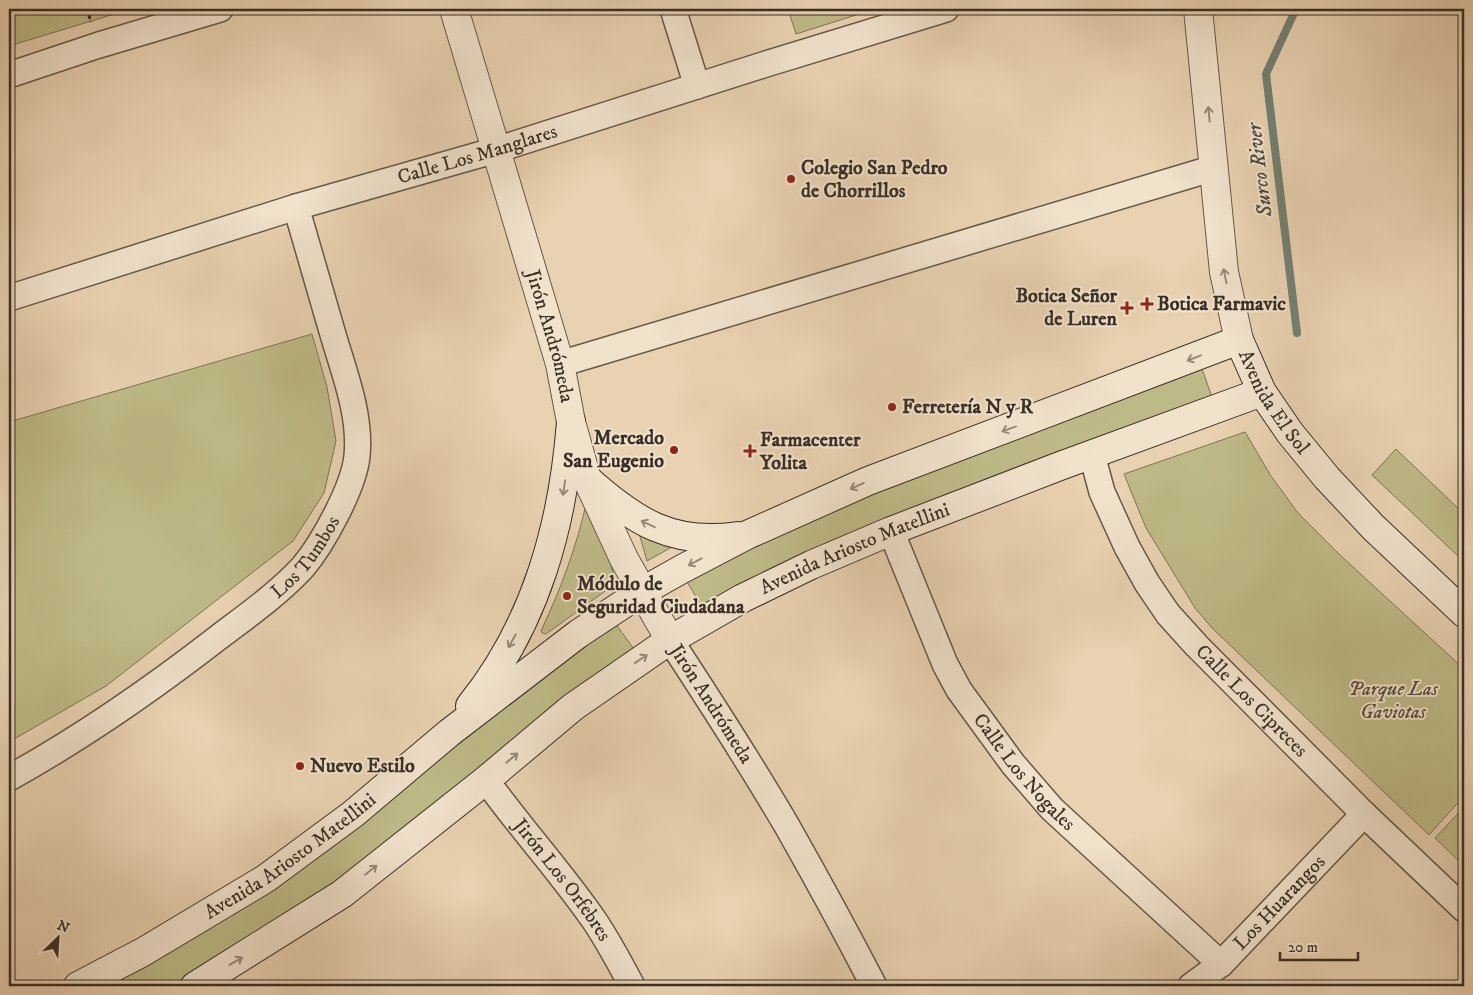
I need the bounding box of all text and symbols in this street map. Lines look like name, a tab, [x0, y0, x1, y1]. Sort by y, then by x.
one-way arrow	[1204, 106, 1214, 122]
street label: Calle Los Manglares	[395, 119, 561, 190]
water label: Surco River	[1241, 120, 1279, 219]
place label: Colegio San Pedro de Chorrillos	[801, 156, 948, 204]
marker: Colegio San Pedro de Chorrillos	[785, 173, 797, 185]
street label: Jirón Andrómeda	[519, 265, 580, 405]
one-way arrow	[1220, 268, 1230, 284]
place label: Botica Señor de Luren	[1015, 284, 1118, 332]
place label: Botica Farmavic	[1157, 292, 1286, 317]
marker: Botica Farmavic	[1141, 298, 1153, 310]
marker: Botica Señor de Luren	[1121, 302, 1133, 314]
street label: Avenida El Sol	[1232, 346, 1315, 460]
one-way arrow	[1187, 354, 1202, 363]
place label: Ferretería N y R	[902, 395, 1034, 420]
marker: Ferretería N y R	[886, 401, 898, 413]
one-way arrow	[1002, 425, 1017, 434]
place label: Mercado San Eugenio	[563, 426, 664, 474]
place label: Farmacenter Yolita	[759, 428, 861, 476]
marker: Mercado San Eugenio	[668, 444, 680, 456]
marker: Farmacenter Yolita	[744, 445, 756, 457]
one-way arrow	[558, 480, 568, 496]
one-way arrow	[850, 482, 865, 491]
street label: Avenida Ariosto Matellini	[756, 497, 953, 600]
street label: Los Tumbos	[266, 511, 346, 604]
one-way arrow	[641, 519, 656, 528]
one-way arrow	[687, 557, 702, 567]
place label: Módulo de Seguridad Ciudadana	[577, 572, 745, 620]
marker: Módulo de Seguridad Ciudadana	[561, 590, 573, 602]
one-way arrow	[506, 633, 516, 648]
street label: Jirón Andrómeda	[663, 638, 759, 769]
street label: Calle Los Cipreces	[1190, 639, 1313, 763]
one-way arrow	[634, 654, 648, 665]
park label: Parque Las Gaviotas	[1348, 677, 1439, 725]
street label: Calle Los Nogales	[968, 708, 1081, 837]
one-way arrow	[505, 753, 518, 764]
place label: Nuevo Estilo	[310, 754, 415, 779]
marker: Nuevo Estilo	[294, 760, 306, 772]
street label: Avenida Ariosto Matellini	[200, 788, 381, 925]
street label: Jirón Los Orfebres	[507, 812, 617, 946]
street label: Los Huarangos	[1228, 849, 1331, 956]
one-way arrow	[365, 865, 378, 876]
north arrow	[32, 912, 82, 962]
text: N	[54, 917, 73, 938]
scale bar	[1280, 930, 1358, 962]
text: 20 m	[1288, 938, 1318, 957]
one-way arrow	[229, 955, 243, 965]

